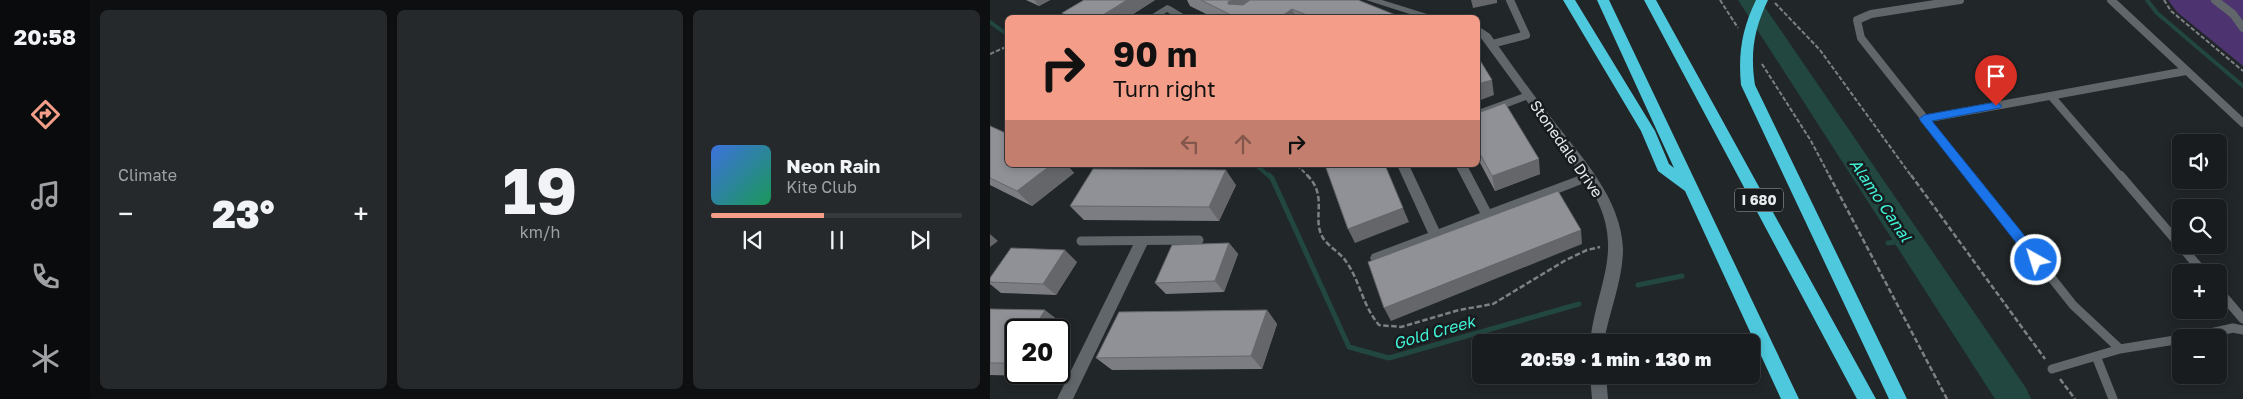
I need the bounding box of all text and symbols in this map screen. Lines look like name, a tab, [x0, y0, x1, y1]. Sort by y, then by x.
text: 20:58	[14, 23, 76, 50]
text: 90 m	[1113, 33, 1197, 75]
icon: right	[1030, 35, 1095, 100]
pin	[1975, 55, 2017, 106]
icon: arrive	[1982, 62, 2010, 90]
text: Turn right	[1113, 75, 1216, 102]
street label: Stonedale Drive	[1527, 96, 1607, 201]
icon: directions	[28, 97, 63, 132]
icon: left	[1176, 130, 1204, 158]
icon: ahead	[1229, 130, 1257, 158]
icon: right	[1282, 130, 1310, 158]
map controls	[2172, 134, 2227, 384]
button: sound	[2172, 134, 2227, 189]
text: 19	[503, 150, 577, 228]
text: Neon Rain	[786, 154, 880, 177]
water label: Alamo Canal	[1846, 155, 1917, 246]
text: Climate	[118, 165, 177, 185]
text: Kite Club	[786, 177, 857, 197]
icon: music	[28, 178, 63, 213]
road number: I 680	[1735, 188, 1783, 212]
text: 23°	[212, 191, 274, 236]
text: −	[118, 197, 133, 230]
text: +	[353, 197, 369, 230]
button: search	[2172, 199, 2227, 254]
text: km/h	[520, 222, 560, 242]
icon: previous	[739, 226, 767, 254]
icon: pause	[823, 226, 851, 254]
icon: next	[906, 226, 934, 254]
position arrow	[2009, 233, 2061, 285]
icon: phone	[28, 259, 63, 294]
button: +	[2172, 264, 2227, 319]
water label: Gold Creek	[1391, 310, 1479, 353]
speed limit sign: 20	[1005, 319, 1070, 384]
button: −	[2172, 329, 2227, 384]
icon: climate	[28, 341, 63, 376]
text: 20:59 · 1 min · 130 m	[1521, 347, 1711, 370]

